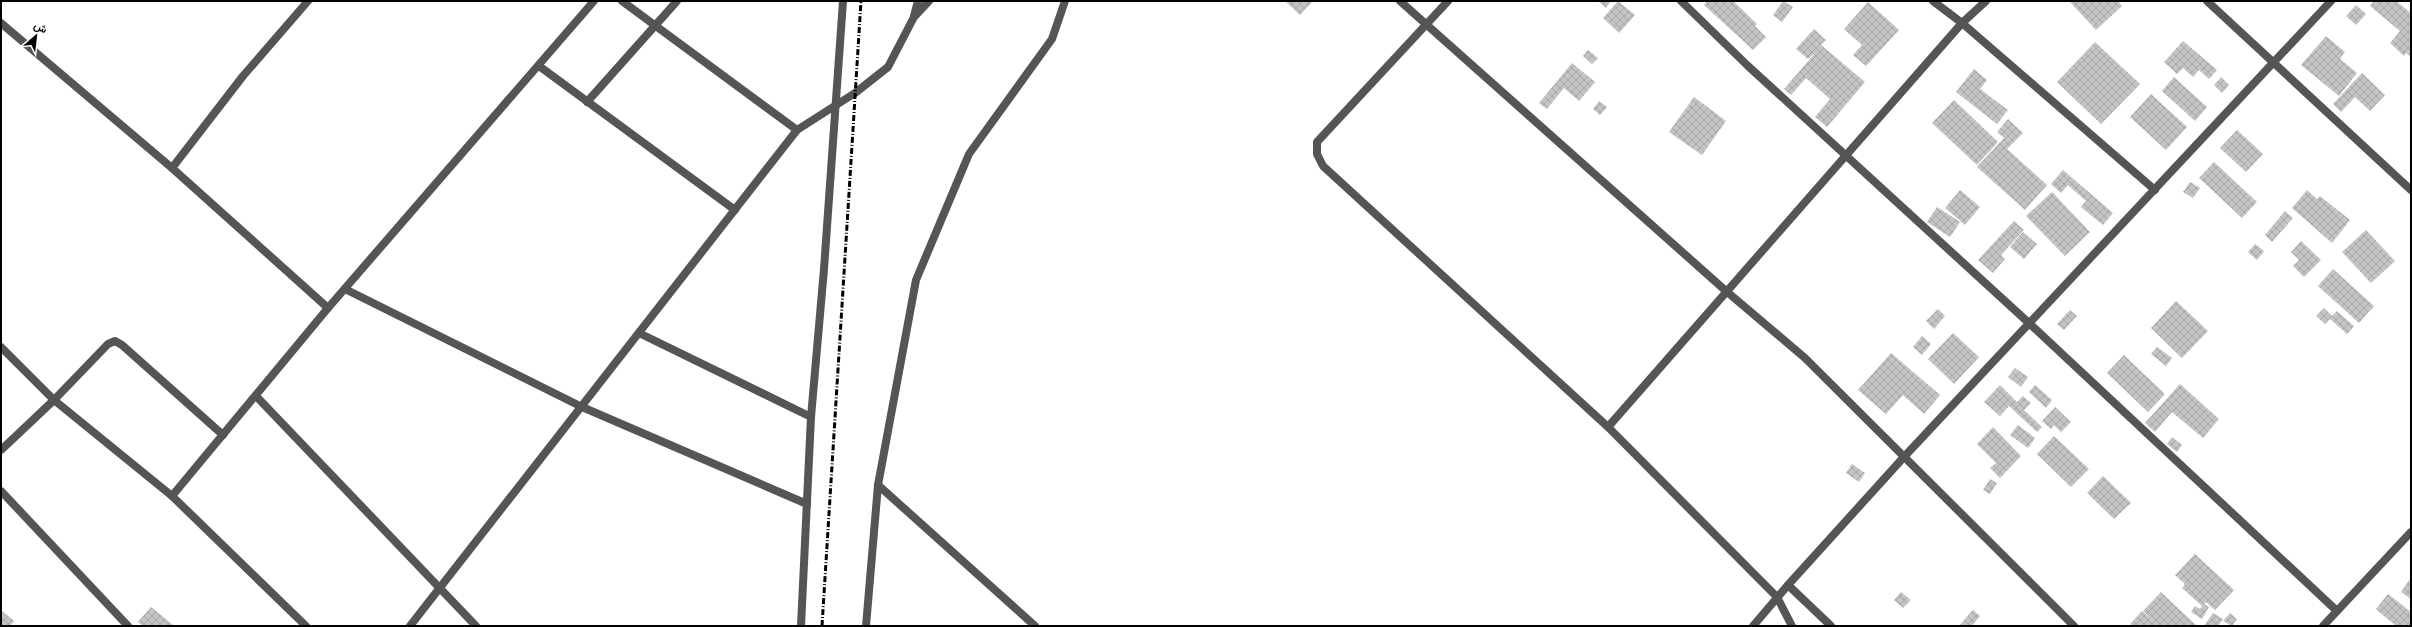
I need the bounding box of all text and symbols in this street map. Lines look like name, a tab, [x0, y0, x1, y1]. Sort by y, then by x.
north arrow	[16, 16, 56, 56]
text: ش	[32, 17, 50, 36]

